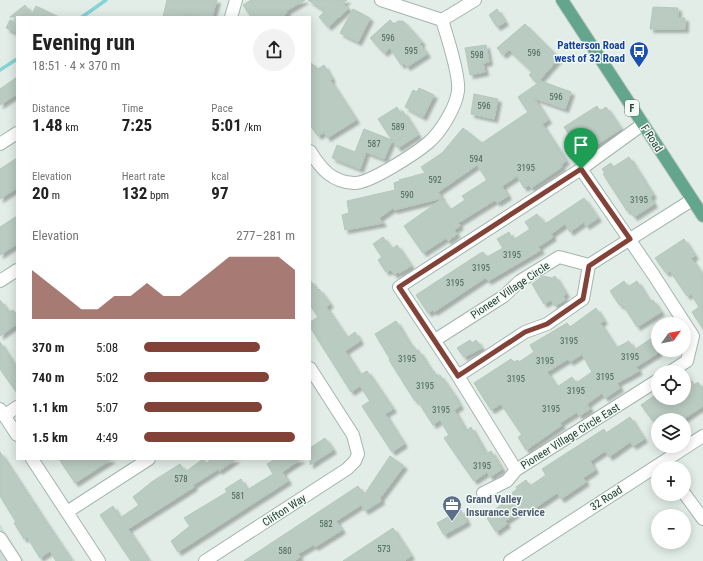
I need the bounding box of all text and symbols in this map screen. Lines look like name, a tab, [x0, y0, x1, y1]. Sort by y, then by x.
button: share	[253, 29, 295, 71]
text: Evening run	[32, 30, 135, 55]
house number: 596	[381, 33, 395, 43]
place label: Patterson Road west of 32 Road	[554, 39, 625, 65]
bus stop icon: Patterson Road west of 32 Road	[628, 40, 650, 68]
house number: 595	[404, 46, 418, 56]
house number: 596	[527, 48, 541, 58]
house number: 598	[470, 50, 484, 60]
text: 18:51 · 4 × 370 m	[32, 58, 120, 73]
house number: 596	[549, 92, 563, 102]
road number: F	[625, 100, 639, 116]
house number: 596	[477, 101, 491, 111]
text: Distance	[32, 102, 70, 115]
text: Time	[122, 102, 143, 115]
text: Pace	[211, 102, 233, 115]
text: 1.48	[32, 115, 63, 135]
text: 7:25	[122, 115, 152, 135]
text: 5:01	[211, 115, 242, 135]
text: km	[63, 121, 78, 134]
text: /km	[242, 121, 262, 134]
house number: 589	[391, 122, 405, 132]
street label: F Road	[638, 122, 665, 154]
pin	[564, 128, 598, 169]
icon: arrive	[570, 134, 592, 156]
house number: 587	[367, 139, 381, 149]
house number: 594	[469, 154, 483, 164]
house number: 3195	[517, 163, 535, 173]
text: Elevation	[32, 170, 72, 183]
text: Heart rate	[122, 170, 165, 183]
text: kcal	[211, 170, 229, 183]
house number: 592	[428, 175, 442, 185]
text: 20	[32, 183, 49, 203]
text: 132	[122, 183, 147, 203]
text: 97	[211, 183, 229, 203]
text: m	[49, 189, 60, 202]
text: bpm	[147, 189, 169, 202]
house number: 590	[400, 190, 414, 200]
house number: 3195	[630, 195, 648, 205]
text: Elevation	[32, 228, 79, 243]
text: 277–281 m	[236, 228, 295, 243]
house number: 3195	[503, 250, 521, 260]
street label: Pioneer Village Circle	[468, 259, 552, 322]
house number: 3195	[472, 263, 490, 273]
house number: 3195	[446, 278, 464, 288]
north arrow	[651, 317, 691, 357]
map controls	[651, 317, 691, 549]
house number: 3195	[560, 336, 578, 346]
text: 370 m	[32, 340, 64, 355]
text: 5:08	[96, 340, 118, 355]
house number: 3195	[621, 352, 639, 362]
house number: 3195	[398, 354, 416, 364]
house number: 3195	[536, 356, 554, 366]
button: locate	[651, 365, 691, 405]
text: 740 m	[32, 370, 64, 385]
text: 5:02	[96, 370, 118, 385]
house number: 3195	[596, 372, 614, 382]
house number: 3195	[507, 374, 525, 384]
house number: 3195	[416, 381, 434, 391]
house number: 3195	[567, 386, 585, 396]
text: 1.1 km	[32, 400, 68, 415]
text: 5:07	[96, 400, 118, 415]
street label: Pioneer Village Circle East	[518, 401, 622, 472]
house number: 3195	[542, 404, 560, 414]
house number: 3195	[432, 405, 450, 415]
button: layers	[651, 413, 691, 453]
text: 1.5 km	[32, 430, 68, 445]
text: 4:49	[96, 430, 118, 445]
house number: 3195	[473, 461, 491, 471]
button: +	[651, 461, 691, 501]
house number: 578	[174, 474, 188, 484]
street label: 32 Road	[588, 483, 625, 514]
house number: 581	[231, 491, 245, 501]
street label: Clifton Way	[260, 491, 309, 529]
place label: Grand Valley Insurance Service	[466, 493, 545, 519]
office icon: Grand Valley Insurance Service	[441, 494, 463, 522]
button: −	[651, 509, 691, 549]
house number: 582	[319, 519, 333, 529]
house number: 573	[377, 544, 391, 554]
house number: 580	[278, 546, 292, 556]

